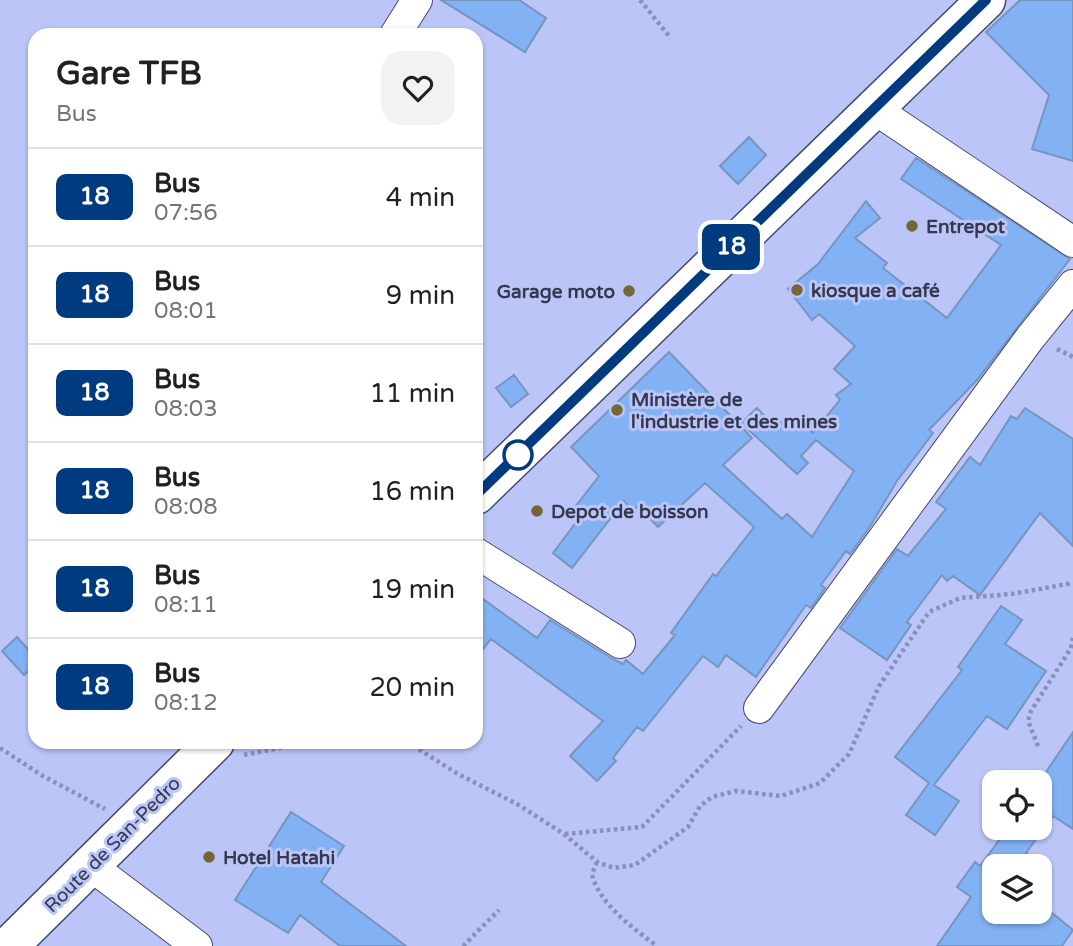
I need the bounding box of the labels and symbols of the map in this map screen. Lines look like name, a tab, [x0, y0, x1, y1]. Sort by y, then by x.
place label: Entrepot	[926, 216, 1006, 239]
marker: Entrepot	[904, 218, 920, 234]
line badge: 18	[700, 224, 762, 270]
place label: kiosque a café	[811, 280, 940, 303]
place label: Garage moto	[497, 281, 615, 304]
marker: kiosque a café	[789, 282, 805, 298]
marker: Garage moto	[621, 283, 637, 299]
place label: Ministère de l'industrie et des mines	[631, 389, 837, 433]
marker: Ministère de l'industrie et des mines	[609, 402, 625, 418]
unlabelled marker	[503, 440, 533, 470]
place label: Depot de boisson	[551, 501, 709, 524]
marker: Depot de boisson	[529, 503, 545, 519]
street label: Route de San-Pedro	[40, 772, 185, 917]
place label: Hotel Hatahi	[223, 847, 335, 869]
marker: Hotel Hatahi	[201, 849, 217, 865]

